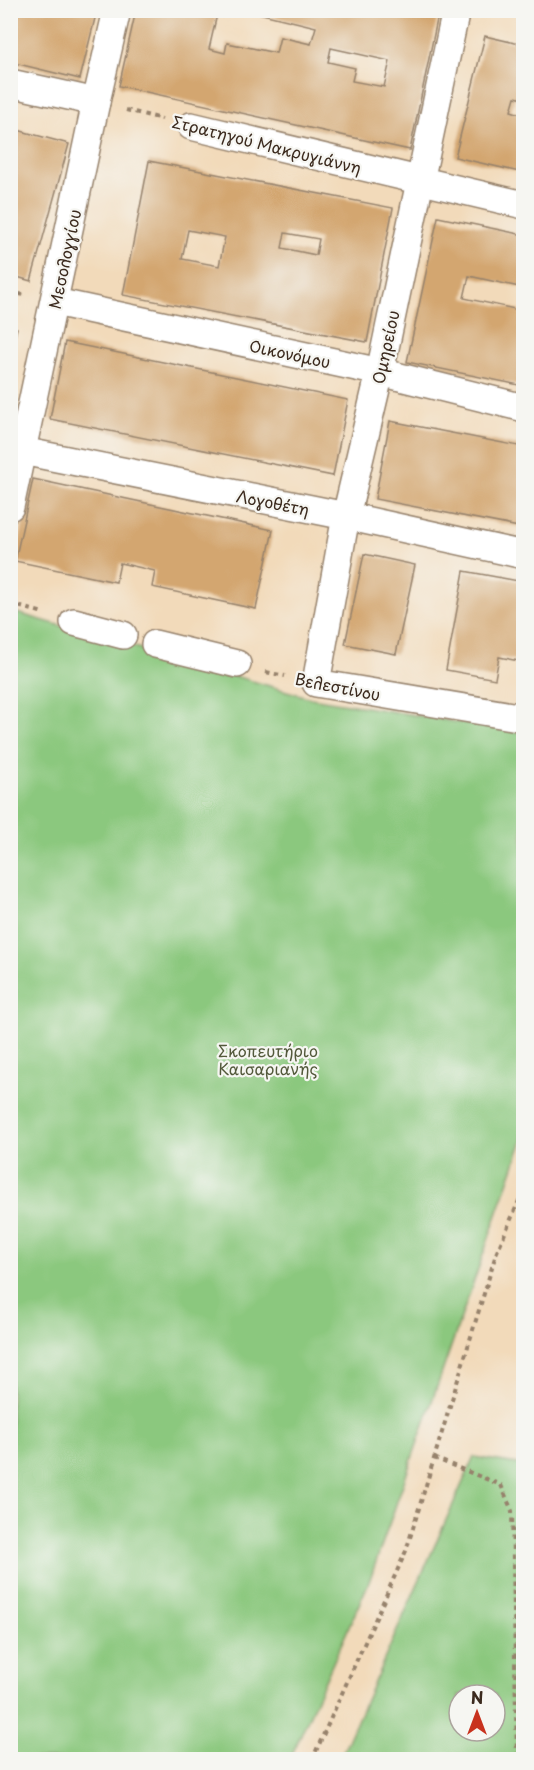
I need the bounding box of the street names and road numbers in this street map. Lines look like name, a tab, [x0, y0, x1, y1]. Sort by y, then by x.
street label: Στρατηγού Μακρυγιάννη	[170, 109, 364, 179]
street label: Μεσολογγίου	[42, 207, 86, 311]
street label: Ομηρείου	[365, 308, 405, 386]
street label: Οικονόμου	[247, 333, 333, 373]
street label: Λογοθέτη	[234, 483, 312, 521]
street label: Βελεστίνου	[293, 666, 383, 706]

